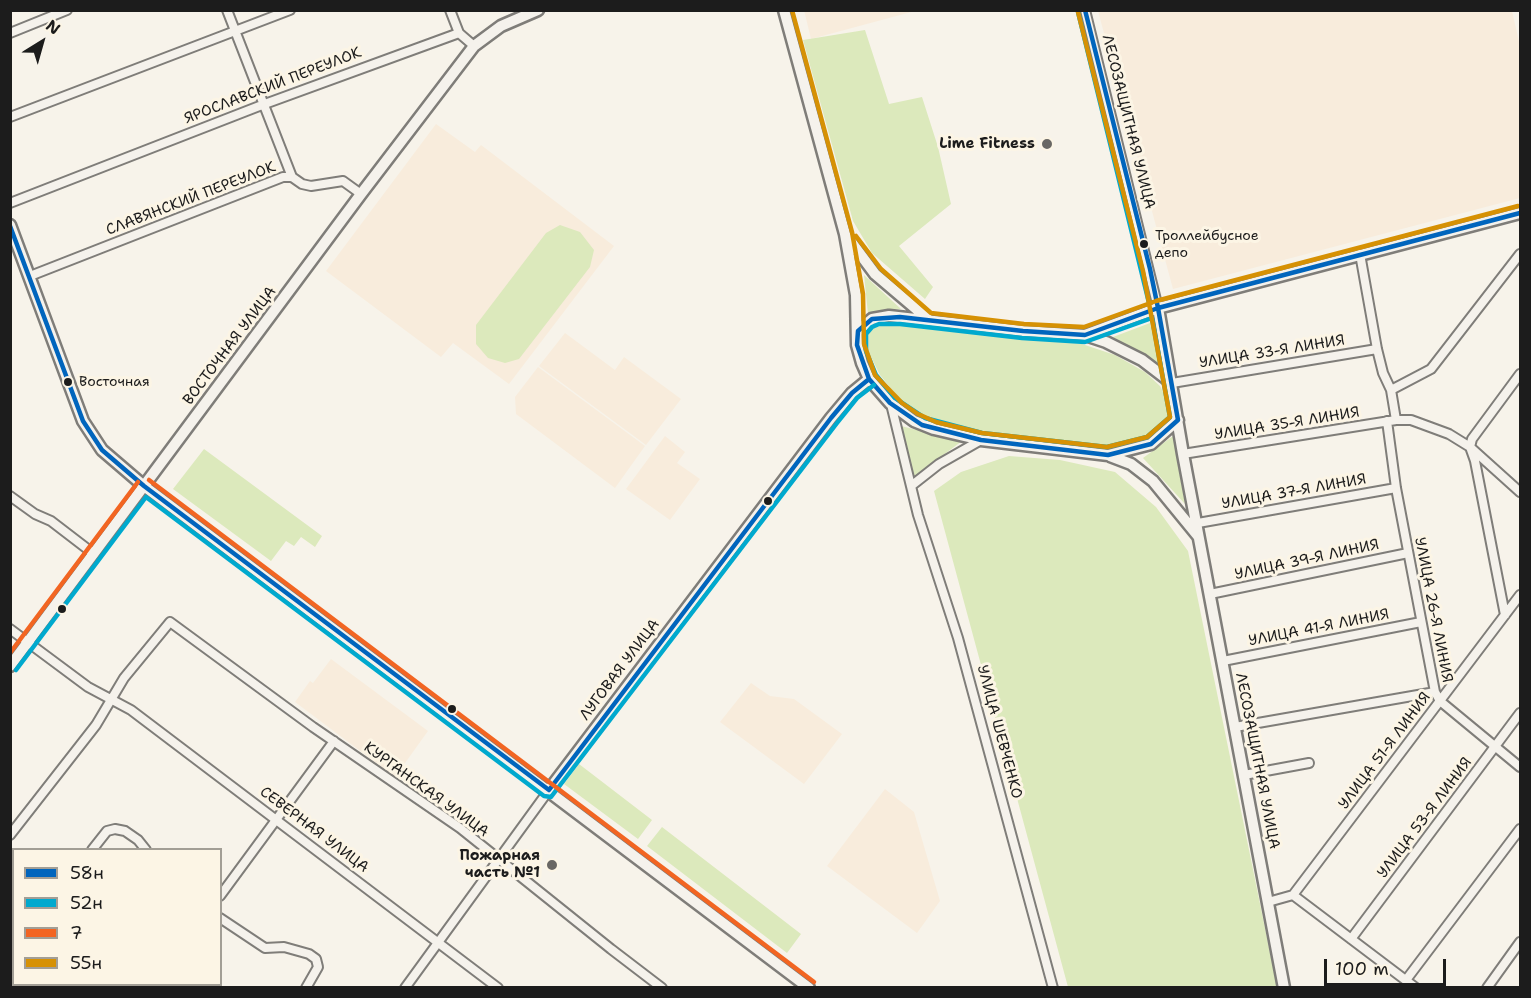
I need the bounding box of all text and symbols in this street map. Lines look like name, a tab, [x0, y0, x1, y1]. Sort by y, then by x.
north arrow	[12, 12, 72, 72]
text: N	[42, 15, 65, 39]
street label: ЛЕСОЗАЩИТНАЯ УЛИЦА	[1098, 33, 1158, 211]
street label: ЯРОСЛАВСКИЙ ПЕРЕУЛОК	[182, 44, 364, 128]
place label: Lime Fitness	[939, 135, 1035, 153]
marker: Lime Fitness	[1040, 137, 1054, 151]
street label: СЛАВЯНСКИЙ ПЕРЕУЛОК	[104, 158, 278, 240]
place label: Троллейбусное депо	[1155, 228, 1259, 260]
marker: Троллейбусное депо	[1138, 238, 1150, 250]
street label: ВОСТОЧНАЯ УЛИЦА	[180, 283, 280, 409]
street label: УЛИЦА 33-Я ЛИНИЯ	[1198, 332, 1346, 372]
place label: Восточная	[79, 374, 150, 390]
marker: Восточная	[62, 376, 74, 388]
street label: УЛИЦА 35-Я ЛИНИЯ	[1213, 404, 1361, 444]
street label: УЛИЦА 37-Я ЛИНИЯ	[1220, 470, 1368, 514]
unlabelled marker	[762, 495, 774, 507]
street label: УЛИЦА 39-Я ЛИНИЯ	[1233, 536, 1381, 584]
street label: УЛИЦА 26-Я ЛИНИЯ	[1410, 536, 1456, 684]
unlabelled marker	[56, 603, 68, 615]
street label: УЛИЦА 41-Я ЛИНИЯ	[1247, 606, 1391, 650]
street label: ЛУГОВАЯ УЛИЦА	[576, 616, 664, 724]
street label: УЛИЦА ШЕВЧЕНКО	[973, 663, 1025, 801]
street label: ЛЕСОЗАЩИТНАЯ УЛИЦА	[1231, 671, 1283, 851]
street label: УЛИЦА 51-Я ЛИНИЯ	[1335, 689, 1435, 813]
unlabelled marker	[446, 703, 458, 715]
street label: КУРГАНСКАЯ УЛИЦА	[360, 739, 492, 841]
street label: УЛИЦА 53-Я ЛИНИЯ	[1374, 754, 1476, 882]
street label: СЕВЕРНАЯ УЛИЦА	[256, 783, 372, 877]
place label: Пожарная часть №1	[460, 847, 540, 882]
legend	[12, 848, 222, 986]
marker: Пожарная часть №1	[545, 858, 559, 872]
text: 58н	[70, 861, 104, 885]
text: 52н	[70, 891, 103, 915]
text: 7	[70, 921, 83, 945]
scale bar	[1327, 947, 1448, 985]
text: 55н	[70, 951, 102, 975]
text: 100 m	[1335, 957, 1389, 981]

